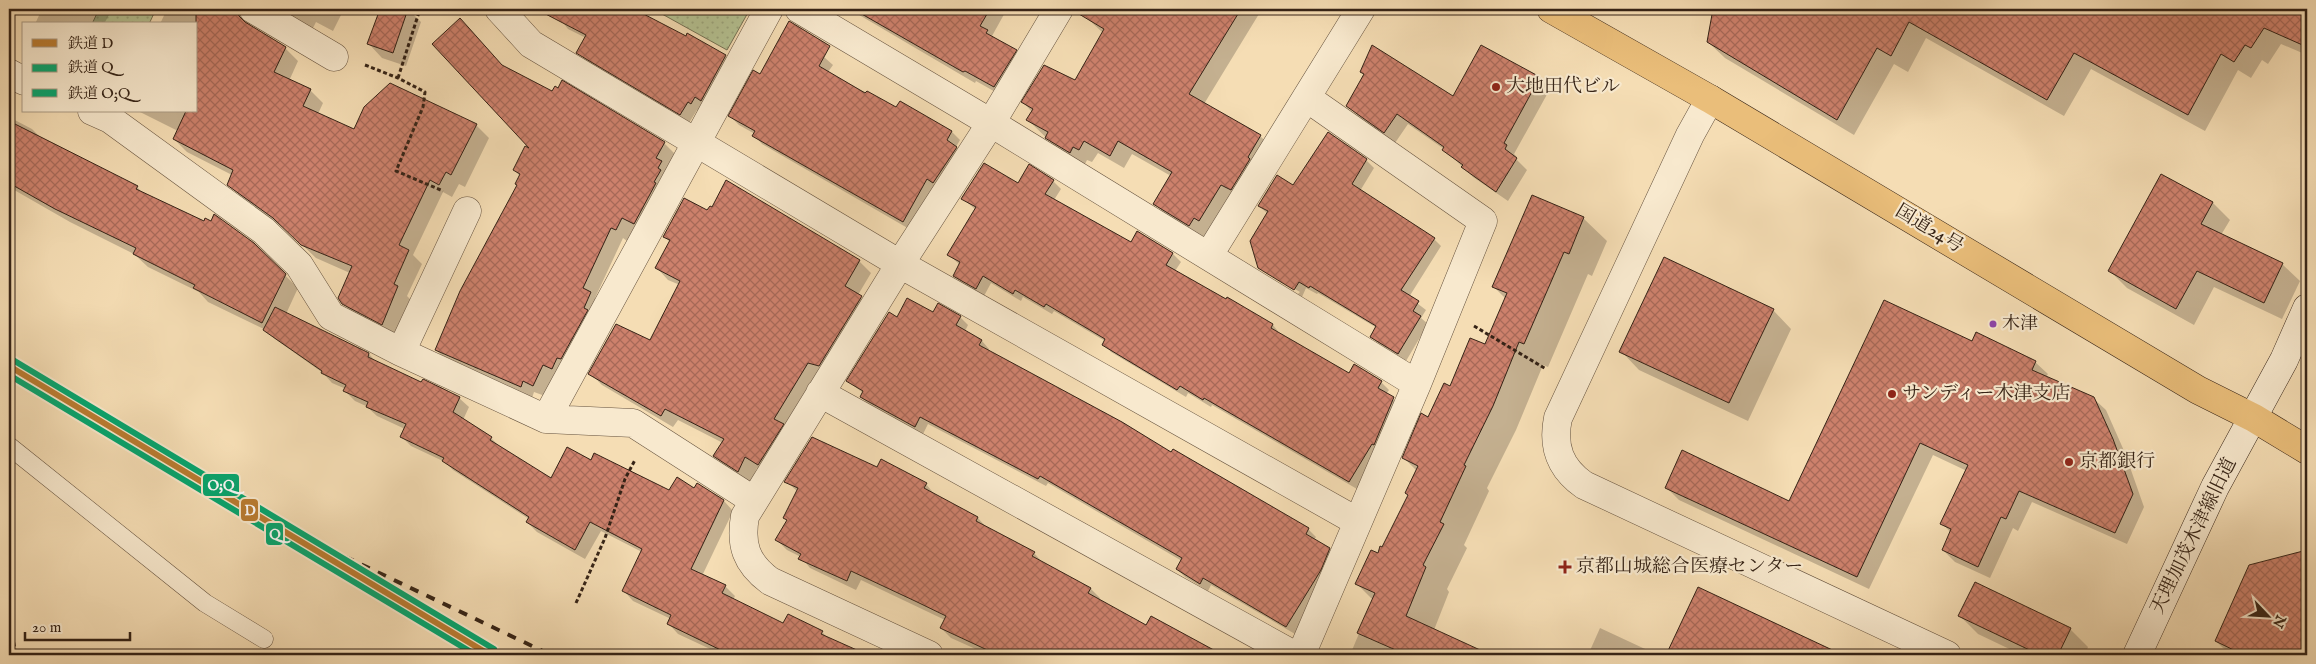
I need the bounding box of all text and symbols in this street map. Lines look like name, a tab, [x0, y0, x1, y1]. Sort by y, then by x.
legend	[22, 22, 198, 112]
text: 鉄道 D	[68, 34, 113, 53]
text: 鉄道 Q	[68, 58, 124, 77]
place label: 大地田代ビル	[1506, 75, 1620, 99]
marker: 大地田代ビル	[1490, 81, 1502, 93]
text: 鉄道 O;Q	[68, 84, 141, 103]
street label: 国道24号	[1891, 199, 1967, 259]
place label: 木津	[2002, 313, 2038, 336]
marker: 木津	[1988, 319, 1998, 329]
place label: サンディー木津支店	[1902, 382, 2071, 406]
marker: サンディー木津支店	[1886, 388, 1898, 400]
place label: 京都銀行	[2079, 450, 2155, 474]
street label: 天理加茂木津線旧道	[2146, 454, 2242, 618]
marker: 京都銀行	[2063, 456, 2075, 468]
line badge: O;Q	[202, 473, 240, 497]
text: O;Q	[208, 477, 245, 495]
line badge: D	[240, 498, 259, 522]
text: D	[244, 502, 256, 520]
line badge: Q	[265, 522, 284, 546]
text: Q	[269, 526, 291, 544]
place label: 京都山城総合医療センター	[1576, 555, 1803, 579]
marker: 京都山城総合医療センター	[1558, 560, 1572, 574]
north arrow	[2244, 592, 2294, 642]
scale bar	[25, 609, 130, 641]
text: N	[2268, 611, 2290, 630]
text: 20 m	[32, 618, 62, 637]

